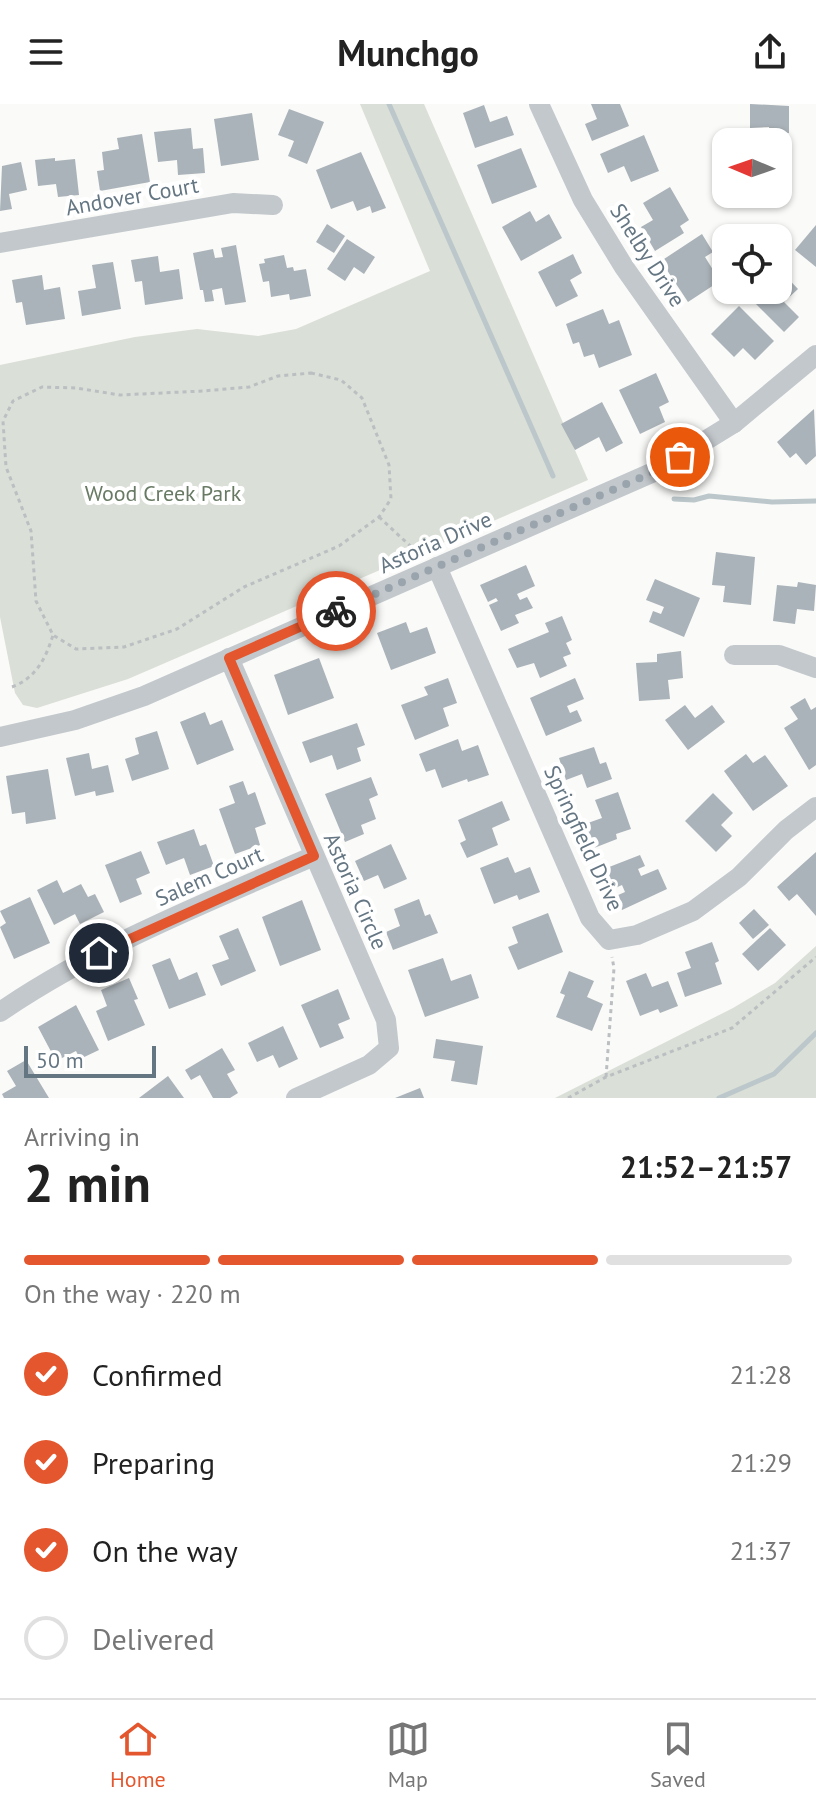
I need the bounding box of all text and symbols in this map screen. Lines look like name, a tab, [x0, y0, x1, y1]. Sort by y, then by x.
text: Munchgo	[337, 29, 479, 76]
icon: menu	[24, 30, 68, 74]
icon: share	[748, 30, 792, 74]
north arrow	[712, 128, 792, 208]
map controls	[712, 128, 792, 304]
street label: Andover Court	[63, 170, 201, 221]
street label: Shelby Drive	[604, 198, 692, 312]
button: locate	[712, 224, 792, 304]
pin	[646, 423, 714, 491]
icon: bag	[658, 435, 702, 479]
park label: Wood Creek Park	[85, 479, 242, 507]
street label: Astoria Drive	[374, 505, 496, 579]
courier	[296, 571, 376, 651]
icon: bike	[314, 589, 358, 633]
street label: Springfield Drive	[538, 761, 630, 915]
street label: Astoria Circle	[318, 828, 394, 954]
street label: Salem Court	[151, 840, 268, 912]
pin	[65, 919, 133, 987]
icon: home	[77, 931, 121, 975]
scale bar	[24, 1042, 156, 1078]
text: 50 m	[36, 1046, 84, 1074]
text: Arriving in	[24, 1120, 140, 1153]
text: 21:52–21:57	[620, 1147, 792, 1186]
text: 2 min	[24, 1149, 151, 1216]
text: On the way · 220 m	[24, 1277, 241, 1310]
icon: check	[24, 1352, 68, 1396]
text: Confirmed	[92, 1355, 223, 1394]
text: 21:28	[730, 1358, 792, 1391]
icon: check	[24, 1440, 68, 1484]
text: Preparing	[92, 1443, 215, 1482]
text: 21:29	[730, 1446, 792, 1479]
icon: check	[24, 1528, 68, 1572]
text: On the way	[92, 1531, 238, 1570]
text: 21:37	[730, 1534, 792, 1567]
text: Delivered	[92, 1619, 215, 1658]
tab: Home	[110, 1717, 166, 1793]
tab: Map	[386, 1717, 430, 1793]
tab: Saved	[650, 1717, 706, 1793]

